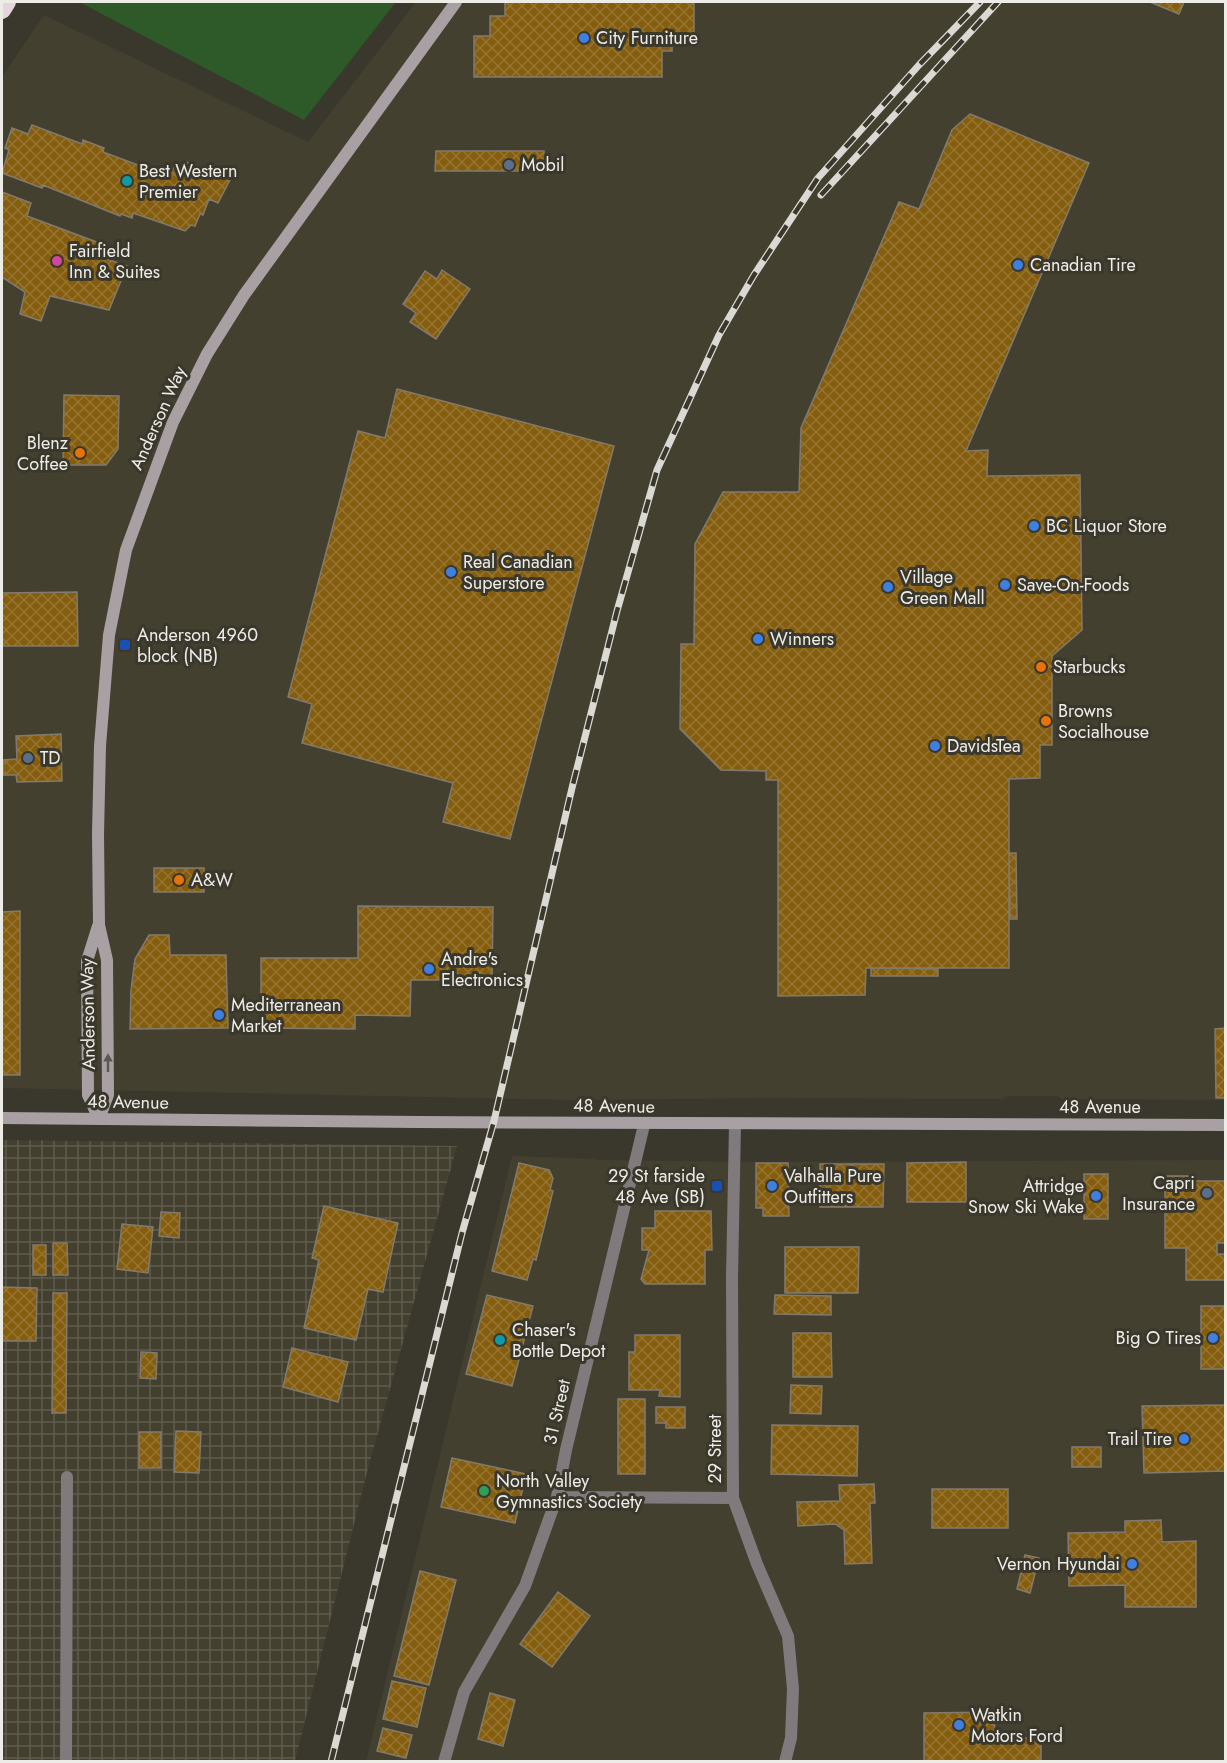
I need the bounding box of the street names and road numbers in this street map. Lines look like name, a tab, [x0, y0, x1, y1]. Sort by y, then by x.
street label: Anderson Way	[123, 362, 193, 474]
street label: Anderson Way	[74, 958, 102, 1070]
street label: 48 Avenue	[87, 1088, 169, 1116]
street label: 48 Avenue	[573, 1092, 655, 1120]
street label: 48 Avenue	[1059, 1094, 1141, 1120]
street label: 31 Street	[537, 1376, 577, 1447]
street label: 29 Street	[702, 1414, 728, 1483]

